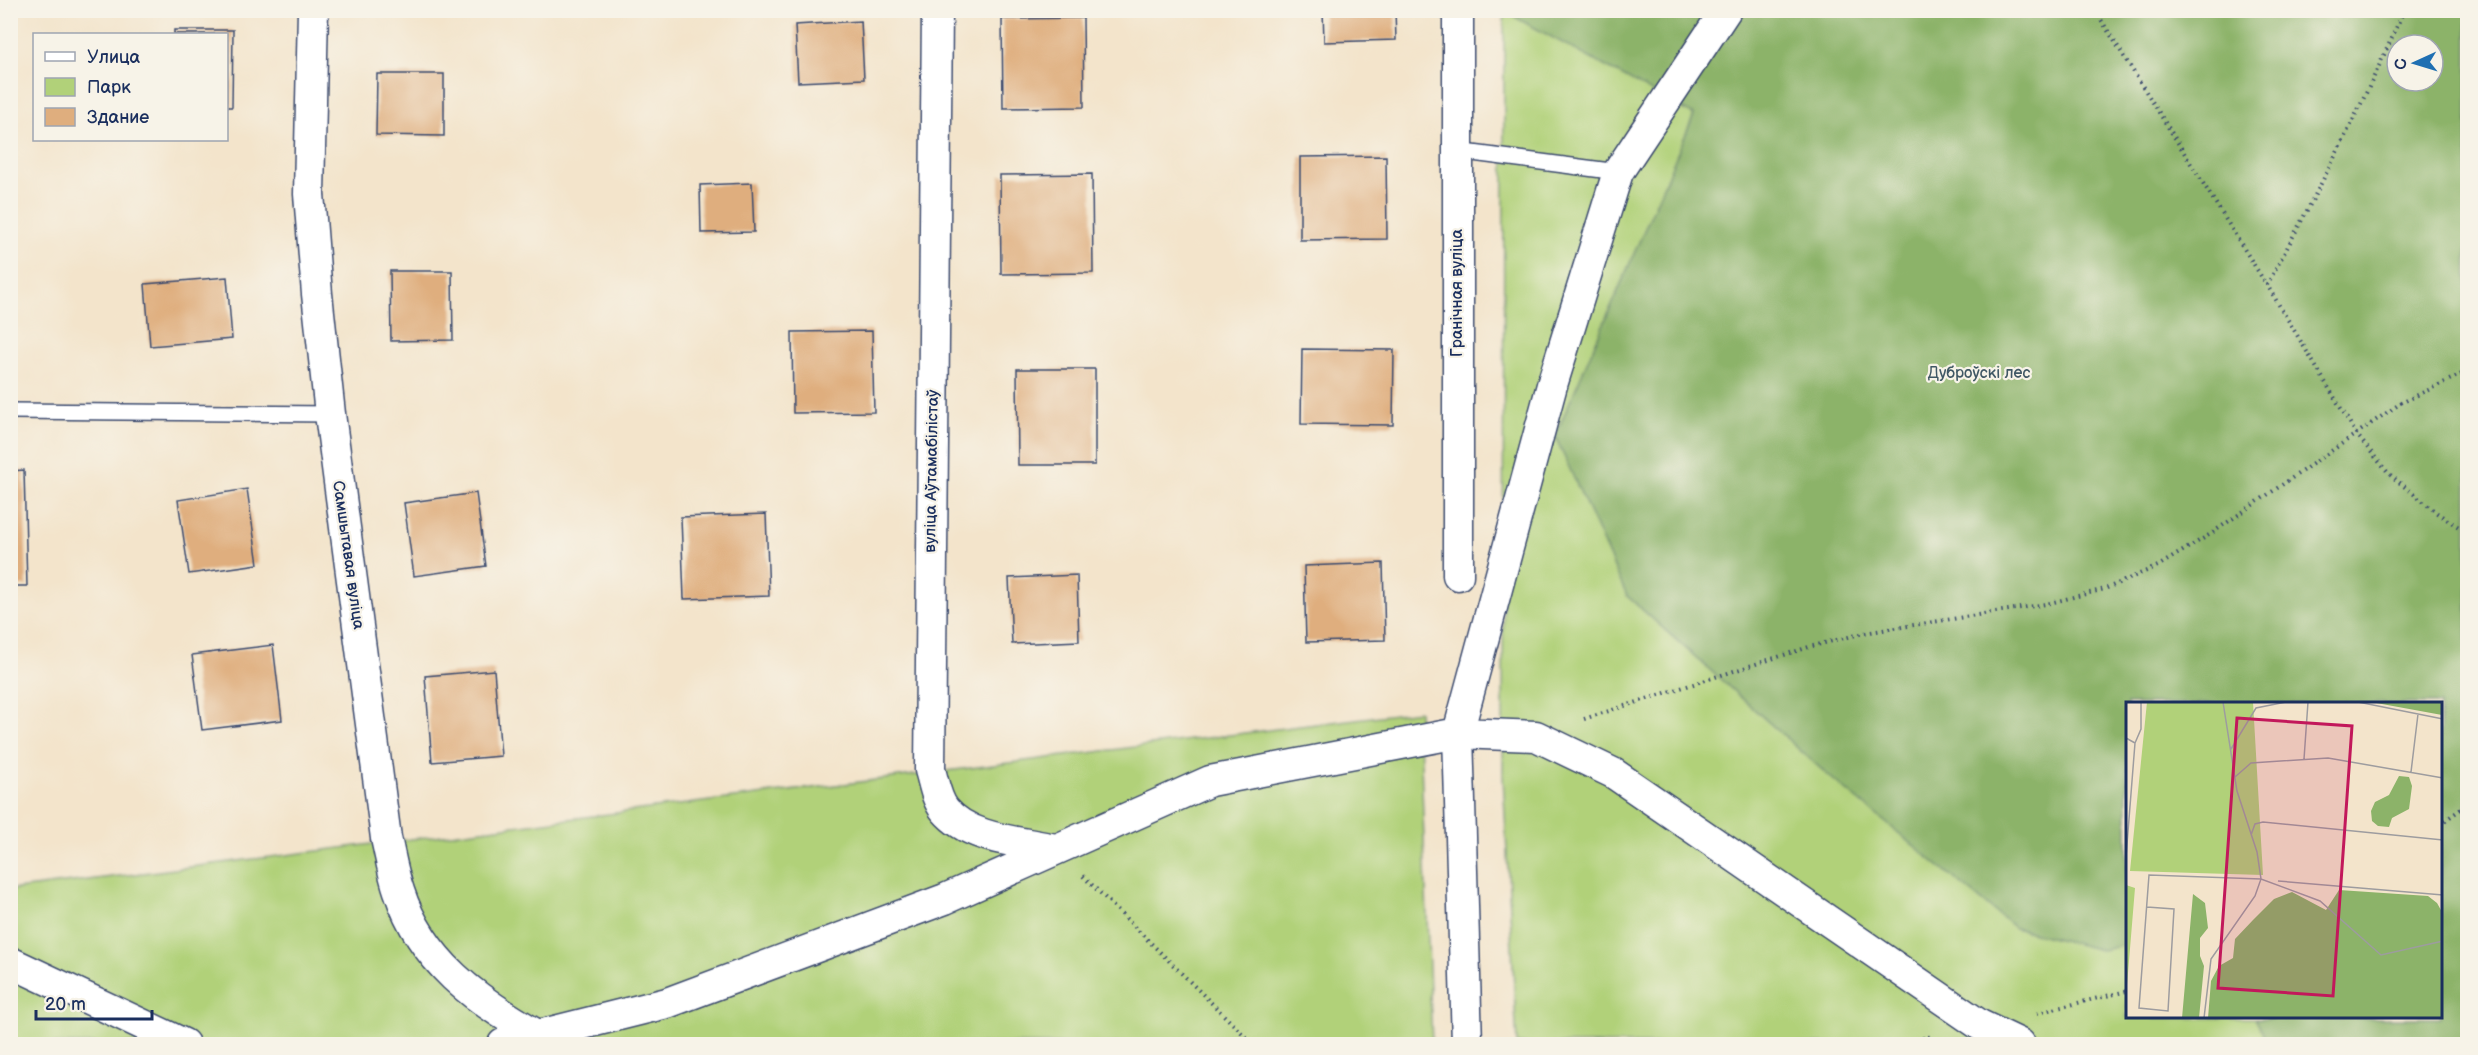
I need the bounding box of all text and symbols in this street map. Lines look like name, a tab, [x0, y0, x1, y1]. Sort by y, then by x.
legend	[33, 33, 228, 141]
north arrow	[2385, 33, 2445, 93]
text: Улица	[87, 47, 141, 68]
text: С	[2392, 58, 2411, 70]
text: Парк	[87, 77, 131, 98]
text: Здание	[87, 107, 149, 128]
street label: Гранічная вуліца	[1448, 228, 1467, 357]
park label: Дуброўскі лес	[1928, 364, 2030, 383]
street label: вуліца Аўтамабілістаў	[921, 389, 943, 553]
street label: Самшытавая вуліца	[328, 479, 368, 631]
inset map	[2126, 702, 2442, 1019]
scale bar	[36, 983, 152, 1021]
text: 20 m	[45, 994, 86, 1015]

